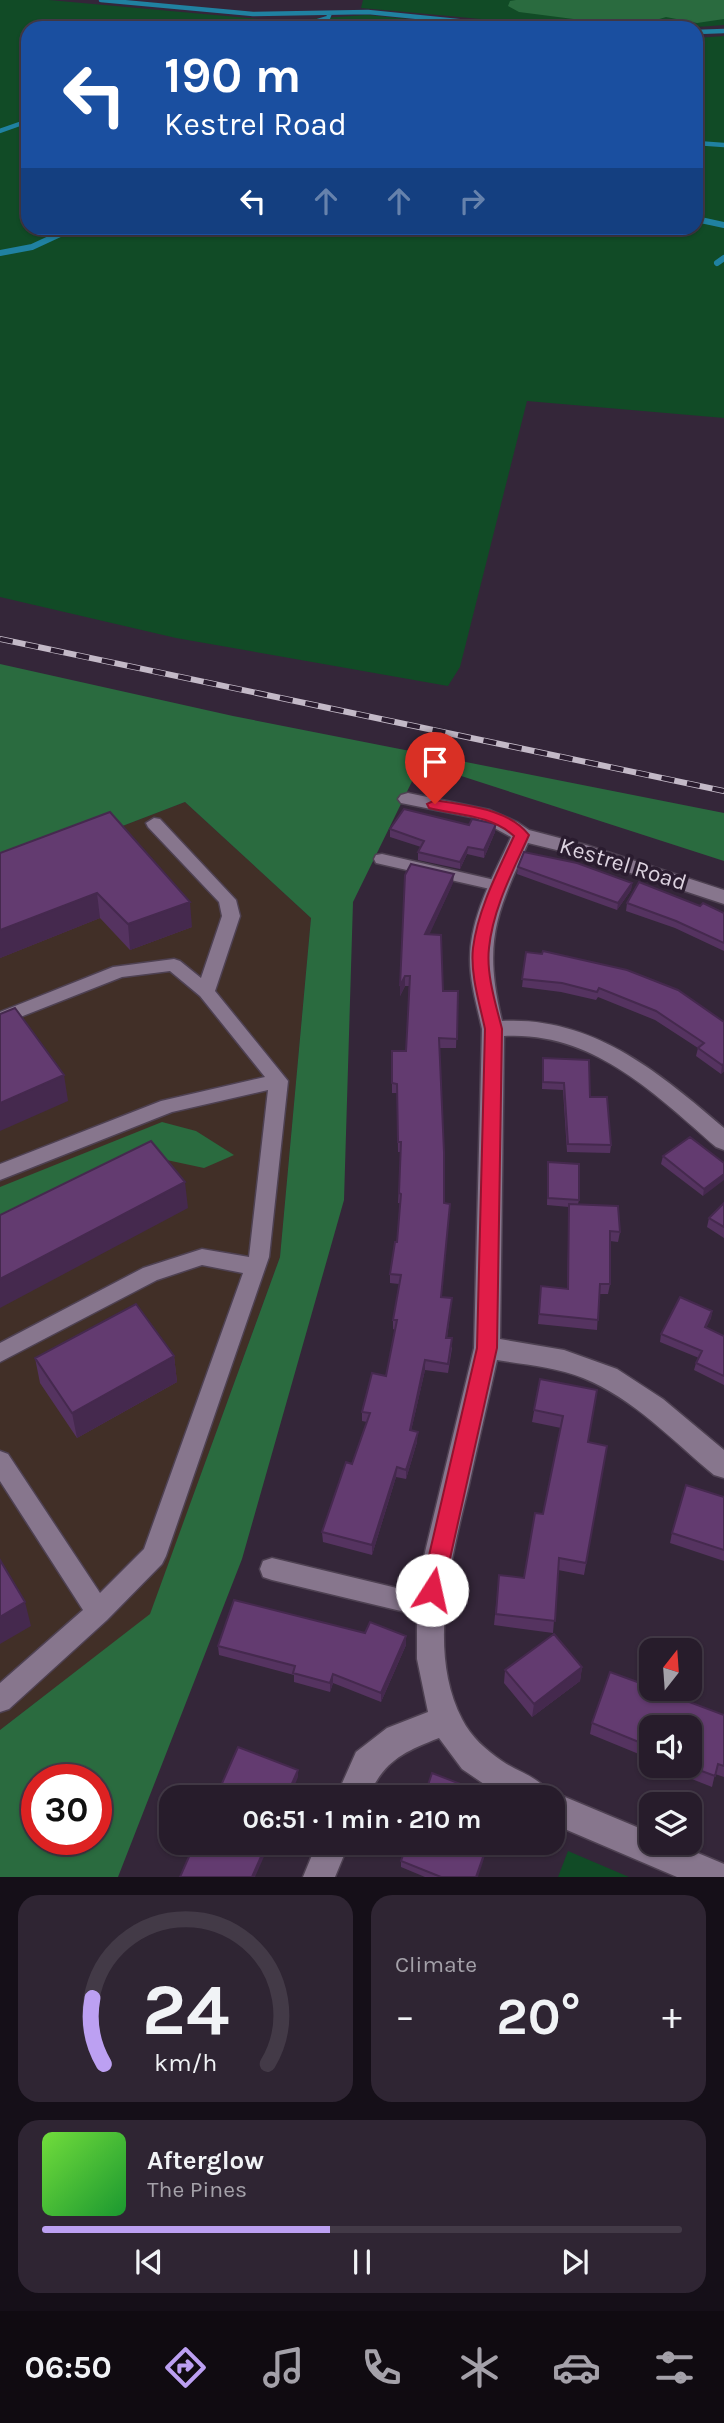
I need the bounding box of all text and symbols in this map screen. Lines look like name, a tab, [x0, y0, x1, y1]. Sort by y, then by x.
text: 190 m	[164, 47, 301, 104]
icon: left	[49, 49, 140, 140]
text: Kestrel Road	[164, 106, 347, 143]
icon: left	[234, 182, 272, 220]
icon: ahead	[307, 182, 345, 220]
icon: ahead	[380, 182, 418, 220]
icon: right	[453, 182, 491, 220]
pin	[405, 732, 465, 804]
icon: arrive	[416, 743, 454, 781]
street label: Kestrel Road	[556, 832, 690, 896]
position arrow	[395, 1553, 469, 1627]
north arrow	[639, 1638, 702, 1701]
map controls	[639, 1638, 702, 1855]
button: sound	[639, 1715, 702, 1778]
speed limit sign: 30	[21, 1764, 112, 1855]
button: layers	[639, 1792, 702, 1855]
text: 06:51 · 1 min · 210 m	[242, 1804, 482, 1835]
text: Climate	[395, 1951, 477, 1978]
text: 24	[142, 1968, 229, 2053]
text: 20°	[496, 1986, 581, 2047]
text: −	[395, 1994, 415, 2039]
text: +	[662, 1994, 682, 2039]
text: km/h	[154, 2048, 217, 2077]
text: Afterglow	[147, 2145, 264, 2176]
text: The Pines	[147, 2176, 247, 2203]
icon: previous	[130, 2243, 168, 2281]
icon: pause	[343, 2243, 381, 2281]
icon: next	[556, 2243, 594, 2281]
icon: directions	[161, 2343, 210, 2392]
icon: music	[259, 2343, 308, 2392]
icon: phone	[357, 2343, 406, 2392]
icon: climate	[455, 2343, 504, 2392]
icon: car	[552, 2343, 601, 2392]
icon: filters	[650, 2343, 699, 2392]
text: 06:50	[24, 2349, 112, 2386]

